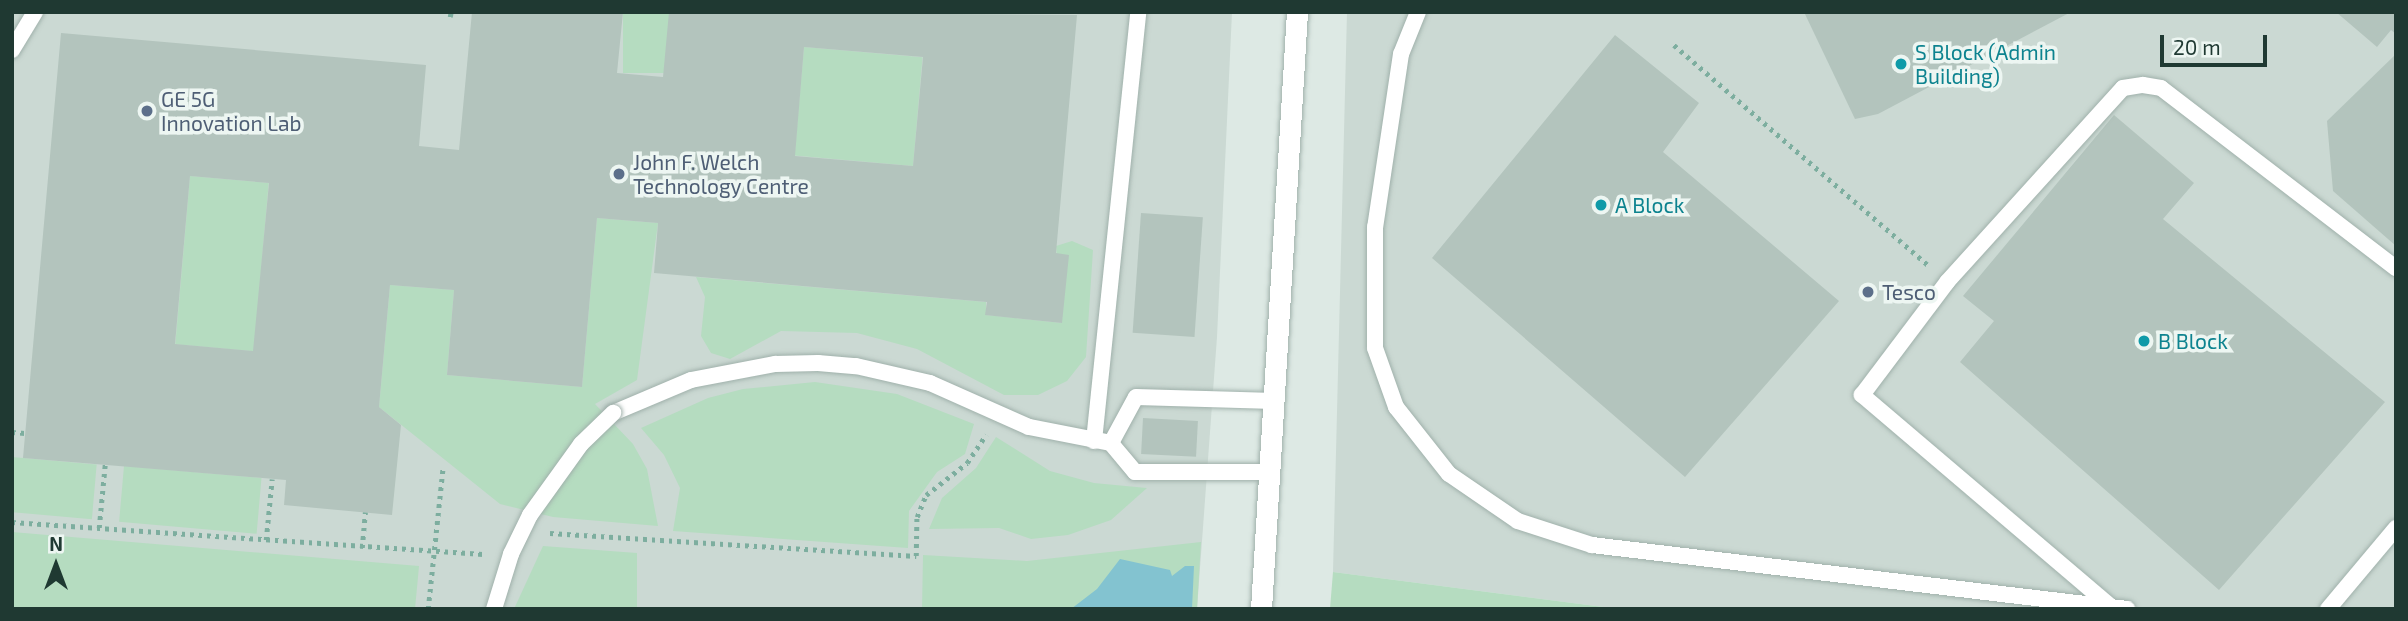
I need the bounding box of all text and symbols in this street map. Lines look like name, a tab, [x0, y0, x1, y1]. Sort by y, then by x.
scale bar	[2163, 21, 2270, 65]
text: 20 m	[2173, 34, 2221, 59]
place label: S Block (Admin Building)	[1915, 39, 2056, 89]
marker: S Block (Admin Building)	[1893, 56, 1909, 72]
place label: GE 5G Innovation Lab	[161, 86, 302, 136]
marker: GE 5G Innovation Lab	[139, 103, 155, 119]
place label: John F. Welch Technology Centre	[633, 149, 809, 199]
marker: John F. Welch Technology Centre	[611, 166, 627, 182]
place label: A Block	[1615, 192, 1685, 218]
marker: A Block	[1593, 197, 1609, 213]
place label: Tesco	[1882, 279, 1936, 305]
marker: Tesco	[1860, 284, 1876, 300]
place label: B Block	[2158, 328, 2228, 354]
marker: B Block	[2136, 333, 2152, 349]
north arrow	[21, 530, 91, 600]
text: N	[49, 532, 63, 555]

